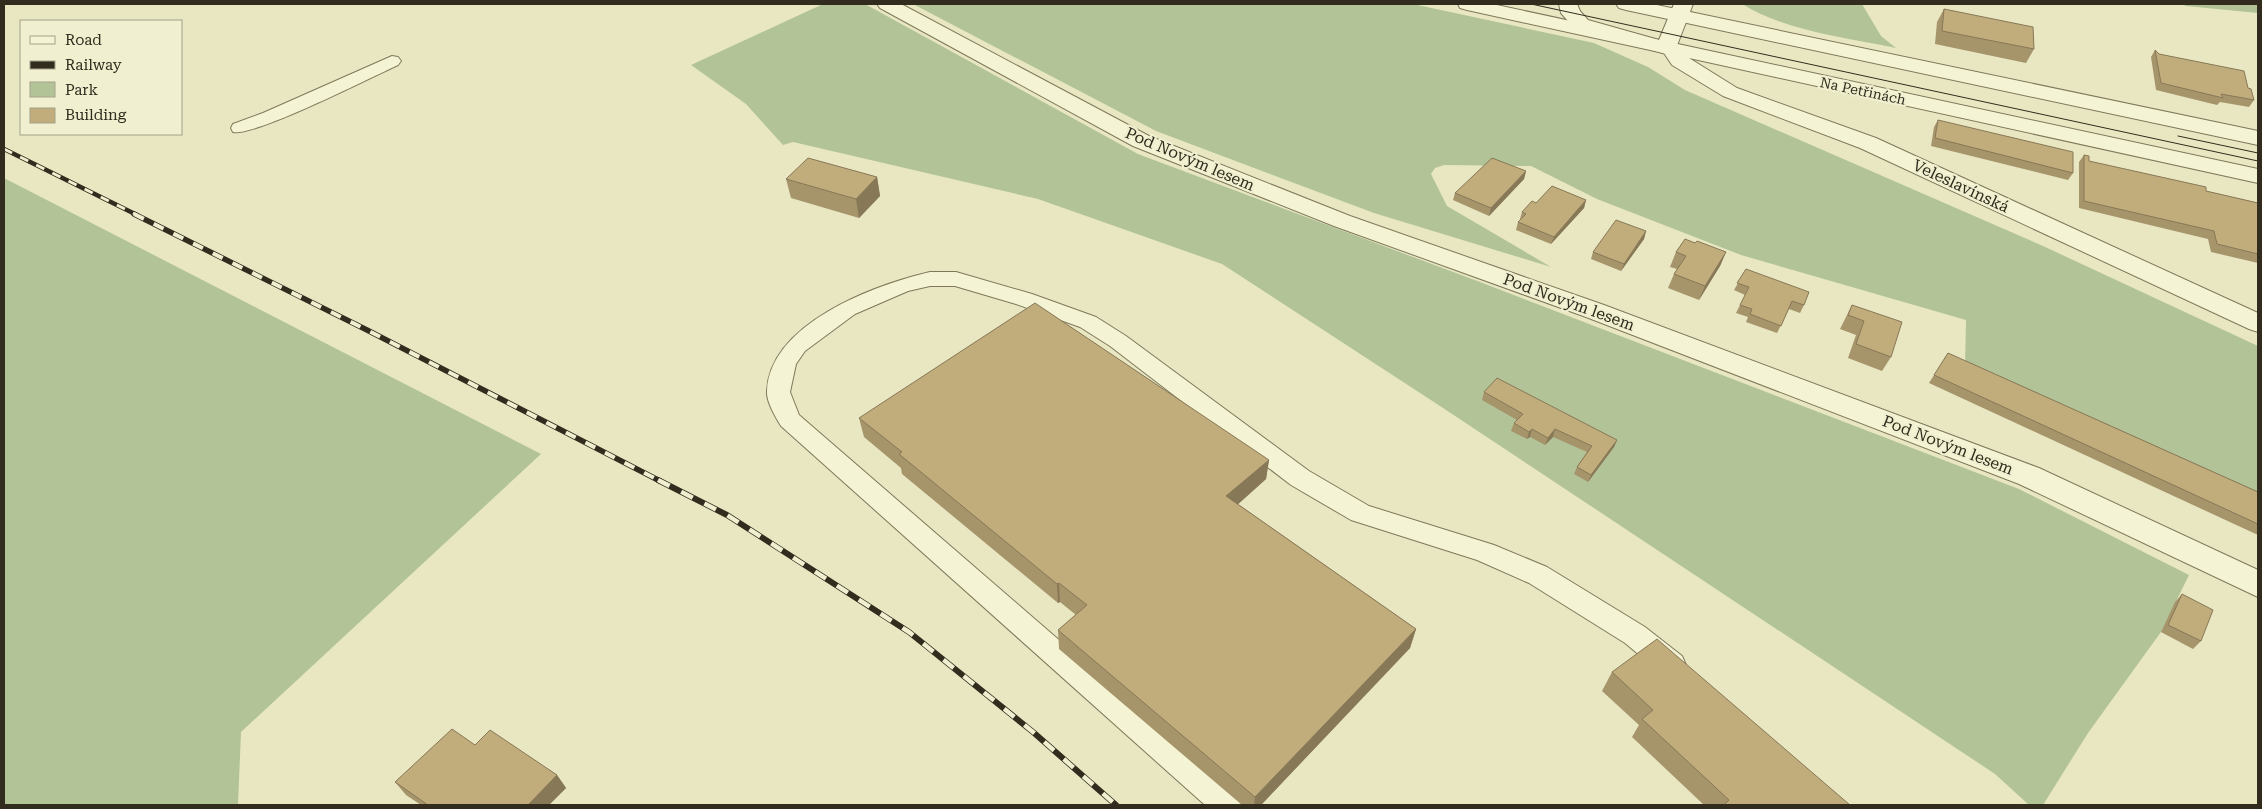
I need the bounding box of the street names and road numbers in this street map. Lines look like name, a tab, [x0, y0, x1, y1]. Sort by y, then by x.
street label: Na Petřinách	[1819, 74, 1907, 108]
street label: Pod Novým lesem	[1122, 123, 1258, 195]
street label: Veleslavínská	[1910, 155, 2012, 217]
street label: Pod Novým lesem	[1501, 269, 1638, 335]
street label: Pod Novým lesem	[1880, 411, 2016, 479]

